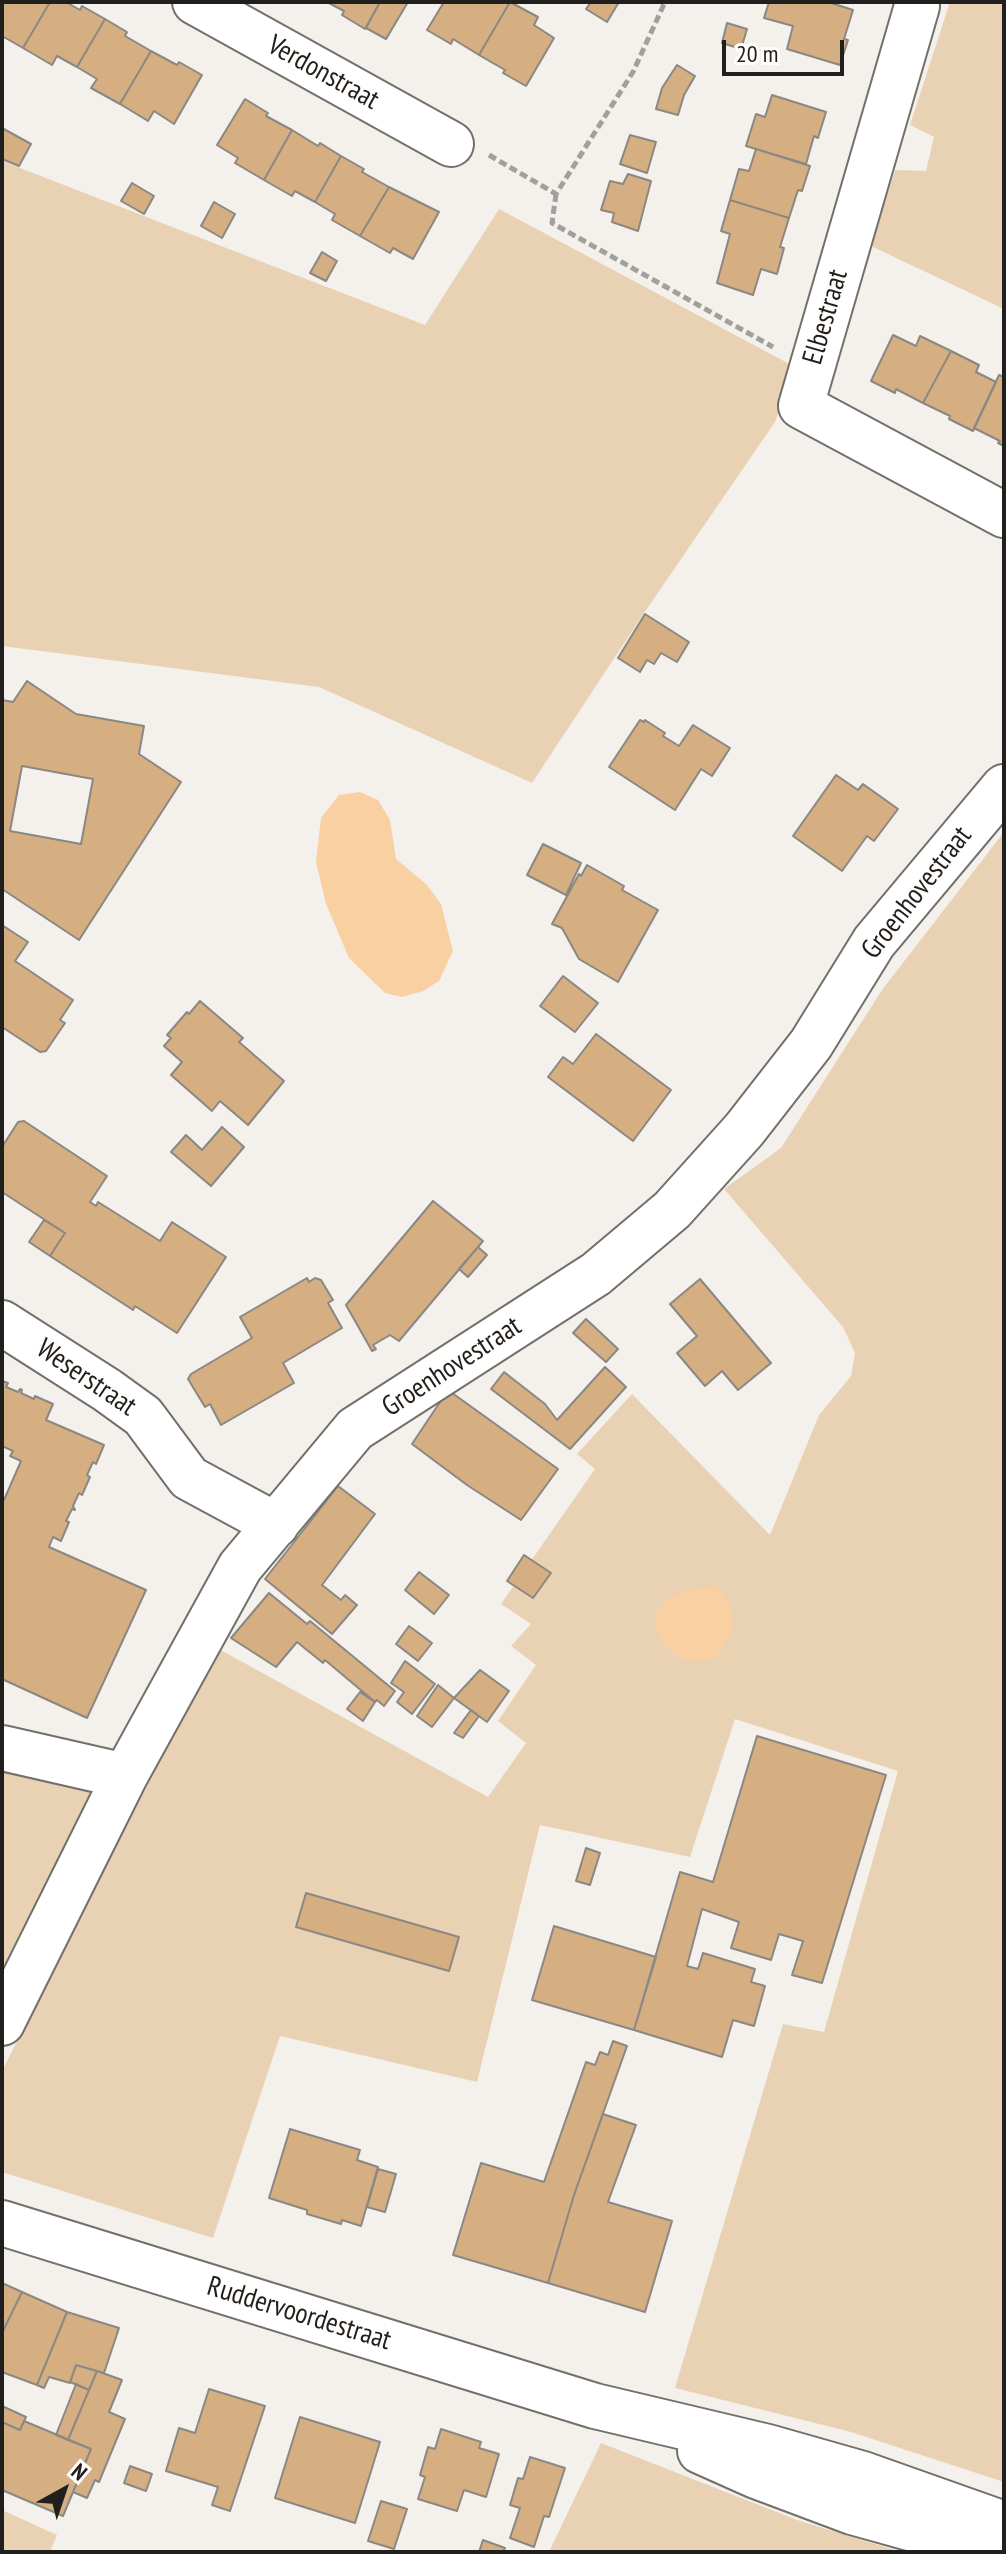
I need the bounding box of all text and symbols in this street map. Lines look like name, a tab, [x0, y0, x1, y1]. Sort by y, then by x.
scale bar	[726, 24, 848, 74]
street label: Verdonstraat	[261, 29, 385, 117]
text: 20 m	[736, 38, 778, 69]
street label: Elbestraat	[796, 266, 856, 368]
street label: Groenhovestraat	[855, 820, 979, 966]
street label: Groenhovestraat	[376, 1310, 528, 1424]
street label: Weserstraat	[30, 1332, 142, 1424]
street label: Ruddervoordestraat	[203, 2270, 395, 2358]
north arrow	[24, 2450, 104, 2530]
text: N	[66, 2457, 93, 2486]

